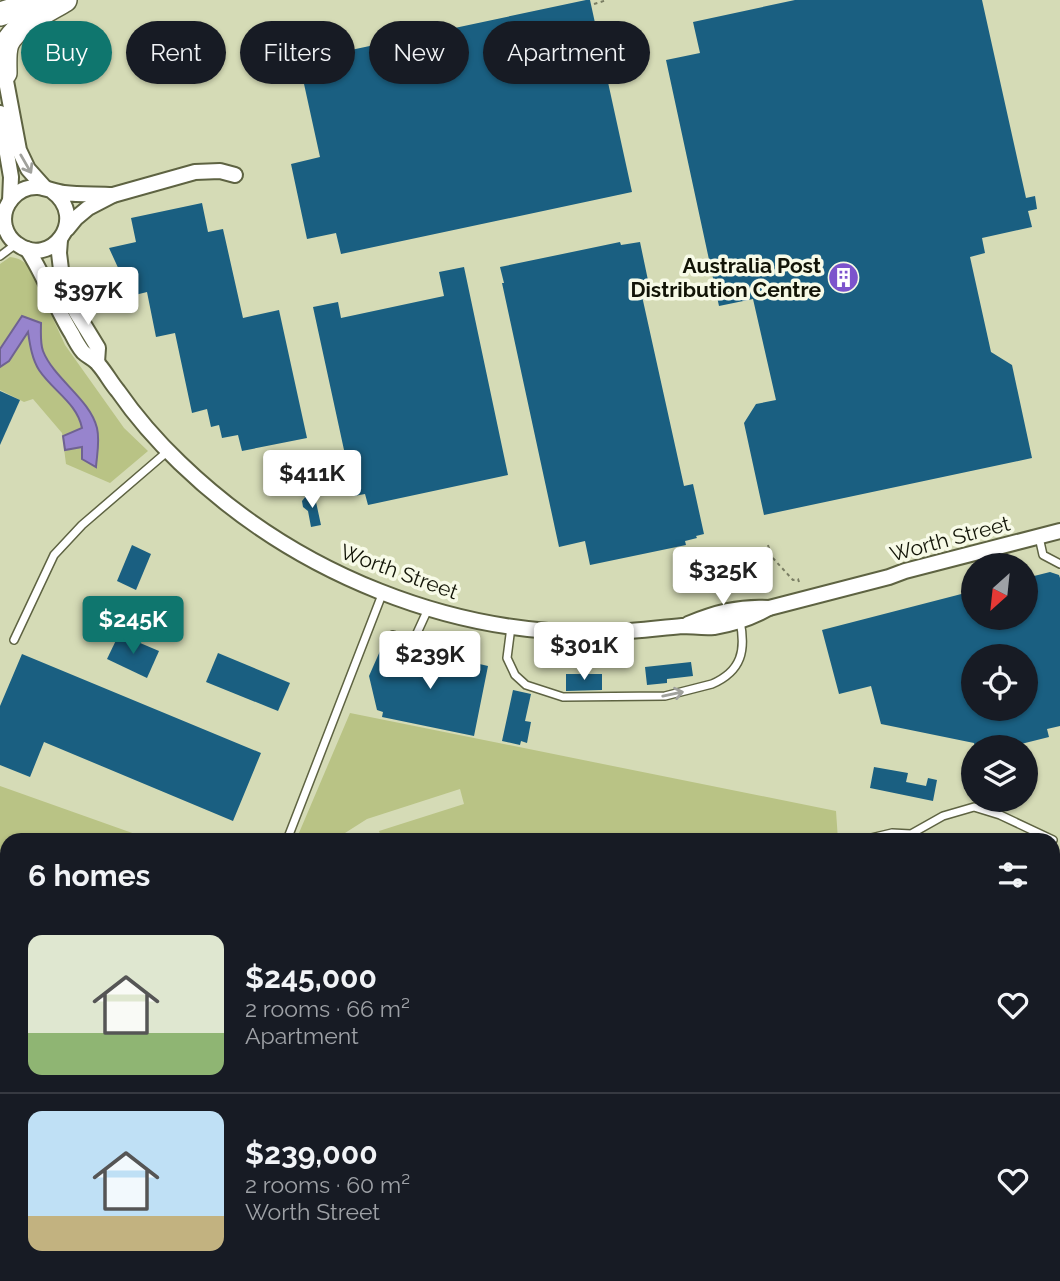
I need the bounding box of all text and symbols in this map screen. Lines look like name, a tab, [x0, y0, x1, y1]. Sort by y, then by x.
chip: Buy	[21, 21, 112, 84]
chip: Rent	[126, 21, 226, 84]
chip: Filters	[240, 21, 355, 84]
chip: New	[369, 21, 469, 84]
chip: Apartment	[483, 21, 650, 84]
one-way arrow	[19, 153, 33, 173]
place label: Australia Post Distribution Centre	[630, 253, 821, 302]
building icon: Australia Post Distribution Centre	[827, 261, 861, 295]
pin: $397K	[39, 268, 137, 327]
text: $397K	[53, 276, 123, 303]
pin: $411K	[263, 450, 361, 510]
text: $411K	[279, 459, 345, 486]
street label: Worth Street	[887, 510, 1013, 567]
street label: Worth Street	[337, 539, 461, 604]
pin: $325K	[674, 548, 772, 607]
north arrow	[961, 553, 1038, 630]
map controls	[961, 553, 1038, 812]
text: $325K	[689, 556, 757, 583]
pin: $245K	[84, 596, 182, 656]
text: $245K	[99, 605, 167, 632]
pin: $301K	[535, 622, 633, 682]
text: $301K	[550, 631, 618, 658]
pin: $239K	[381, 632, 479, 691]
text: $239K	[395, 640, 465, 667]
button: locate	[961, 644, 1038, 721]
one-way arrow	[661, 686, 684, 700]
button: layers	[961, 735, 1038, 812]
icon: filters	[994, 856, 1032, 894]
text: 6 homes	[28, 858, 150, 893]
text: $245,000	[245, 960, 377, 995]
icon: home	[84, 963, 168, 1047]
icon: heart	[994, 986, 1032, 1024]
text: 2 rooms · 66 m²	[245, 995, 410, 1022]
text: Apartment	[245, 1022, 359, 1049]
text: $239,000	[245, 1136, 378, 1171]
icon: home	[84, 1139, 168, 1223]
icon: heart	[994, 1162, 1032, 1200]
text: 2 rooms · 60 m²	[245, 1171, 410, 1198]
text: Worth Street	[245, 1198, 380, 1225]

